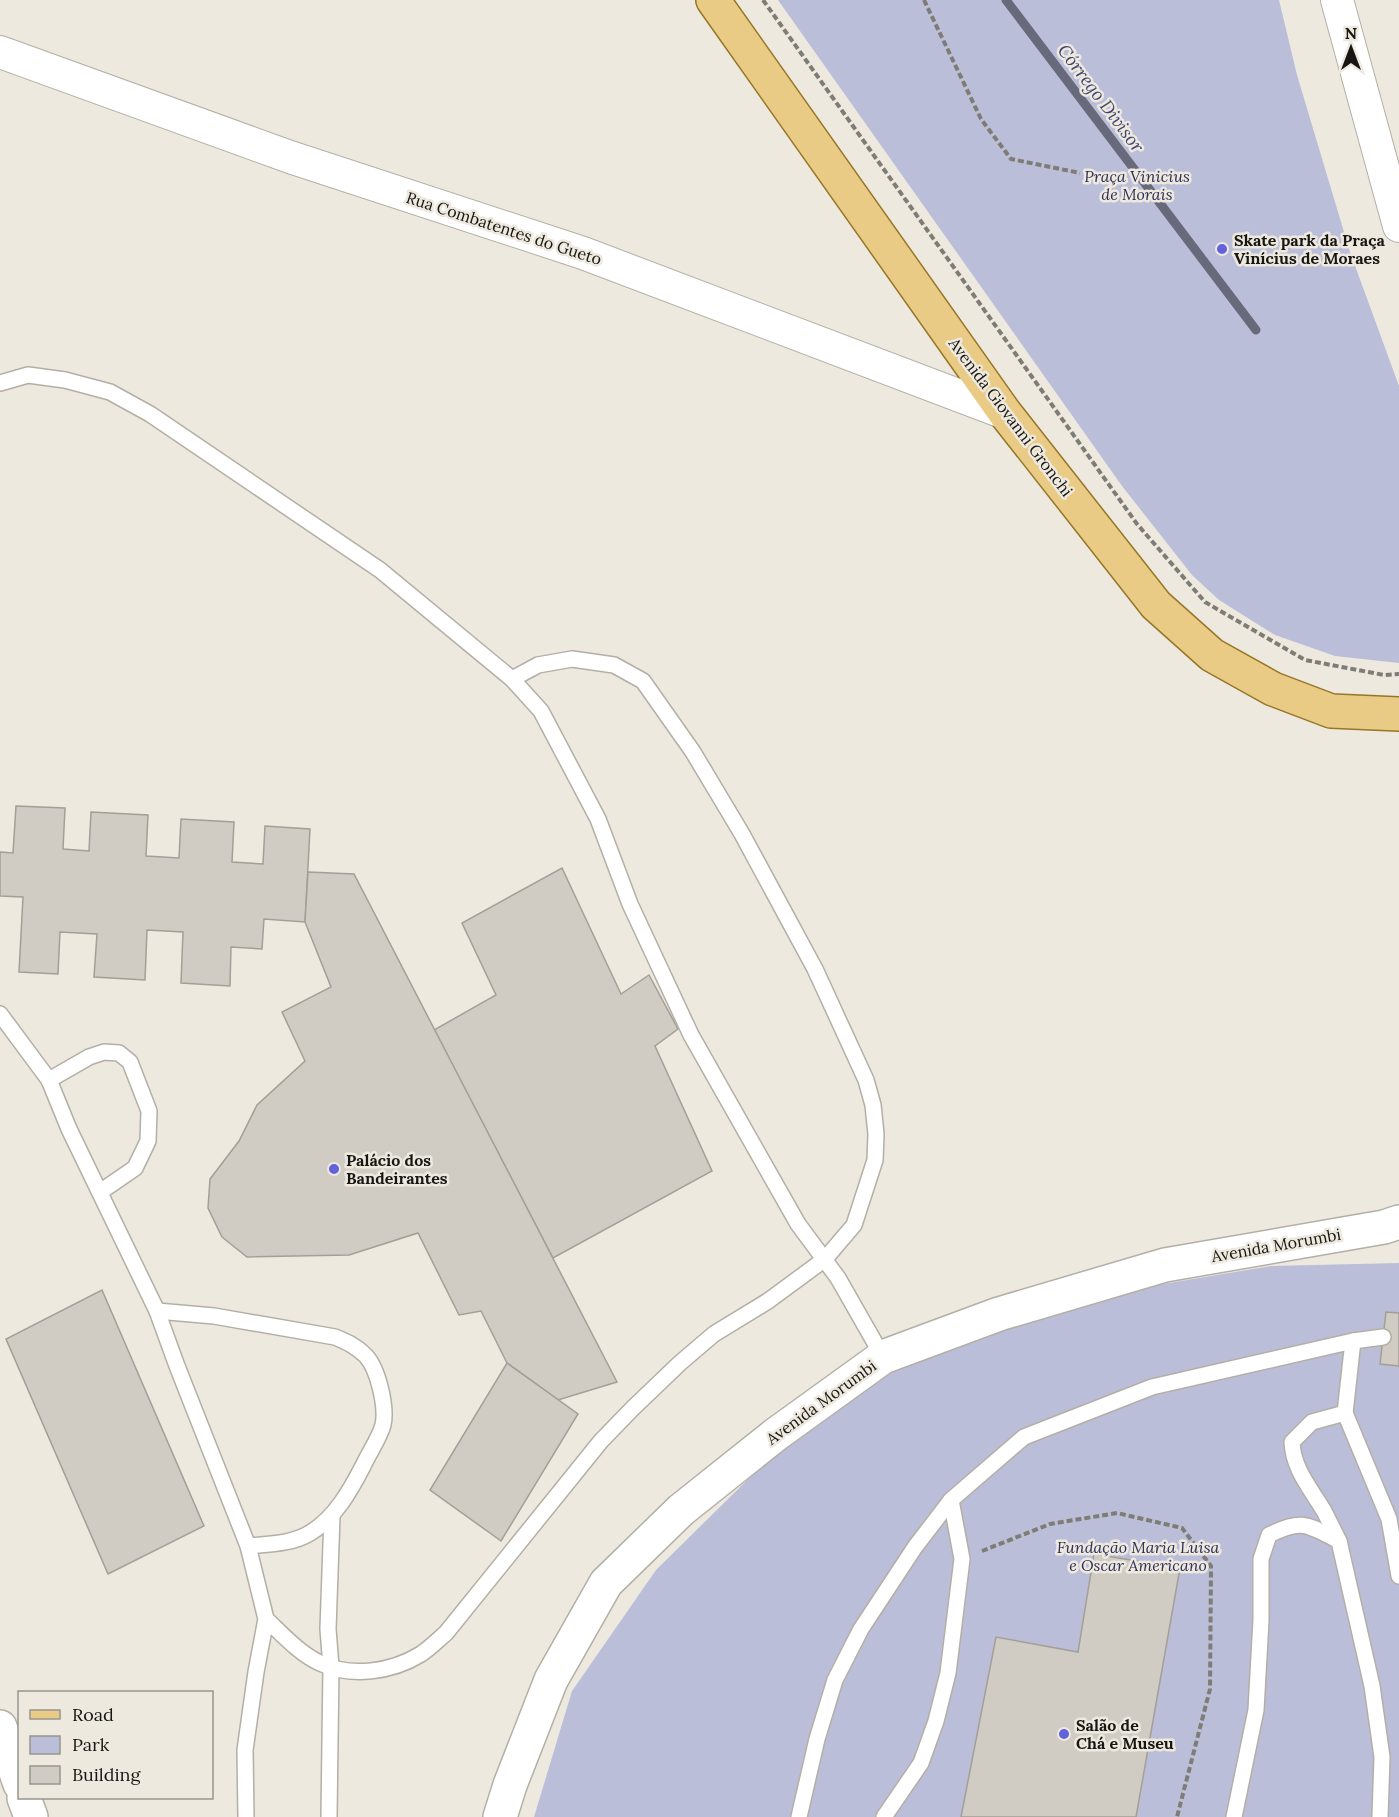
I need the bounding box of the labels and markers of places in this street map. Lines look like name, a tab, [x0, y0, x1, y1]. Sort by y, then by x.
place label: Skate park da Praça Vinícius de Moraes	[1234, 230, 1386, 268]
marker: Skate park da Praça Vinícius de Moraes	[1215, 242, 1229, 256]
place label: Palácio dos Bandeirantes	[346, 1150, 448, 1188]
marker: Palácio dos Bandeirantes	[327, 1162, 341, 1176]
place label: Salão de Chá e Museu	[1076, 1715, 1174, 1753]
marker: Salão de Chá e Museu	[1057, 1727, 1071, 1741]

